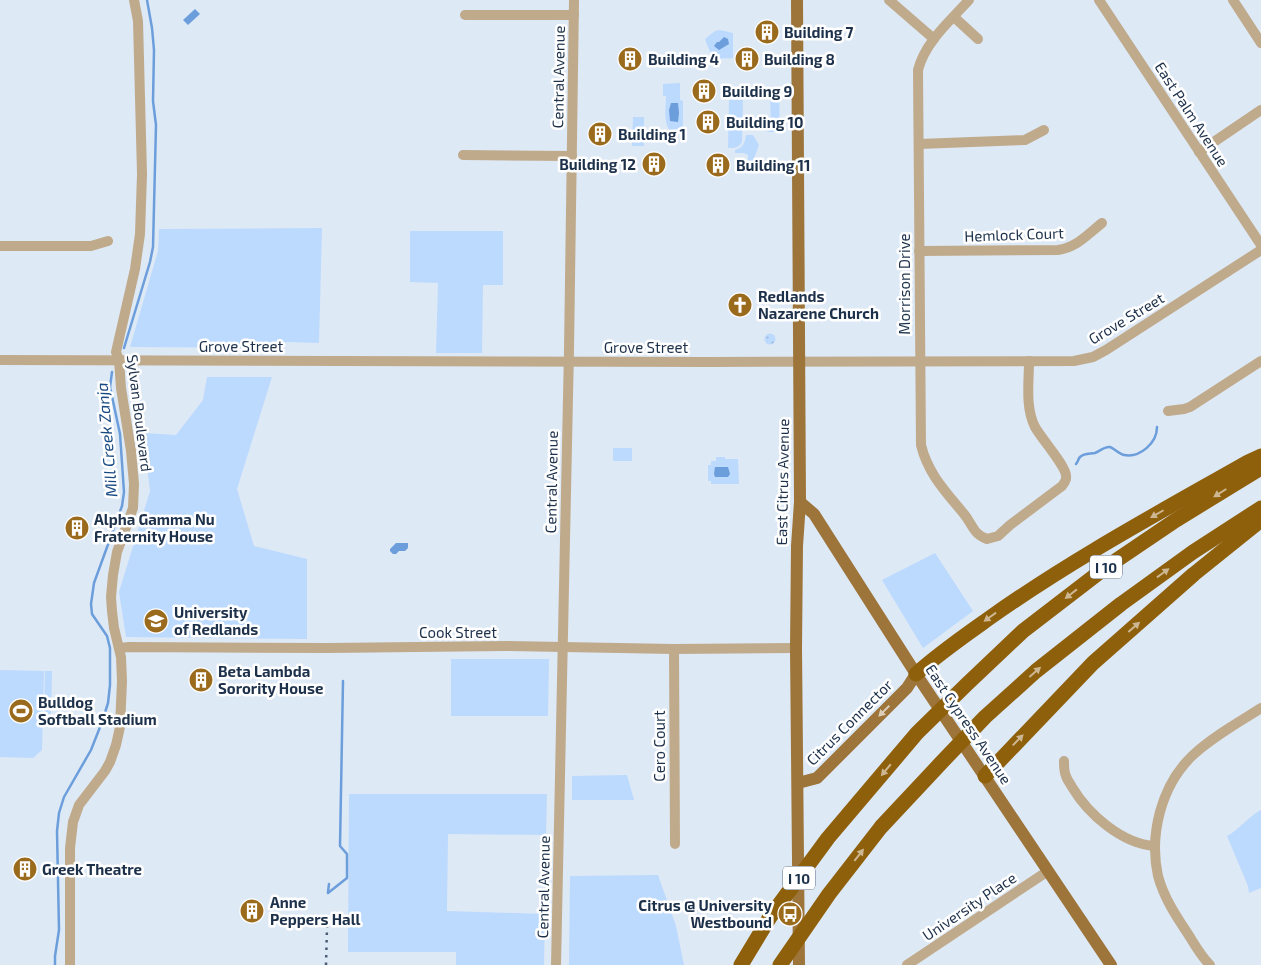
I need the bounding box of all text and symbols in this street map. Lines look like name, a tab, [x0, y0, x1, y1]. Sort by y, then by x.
building icon: Building 7	[754, 19, 780, 45]
place label: Building 7	[784, 23, 854, 41]
street label: Central Avenue	[548, 26, 568, 128]
building icon: Building 4	[617, 46, 643, 72]
building icon: Building 8	[734, 46, 760, 72]
place label: Building 4	[648, 50, 720, 68]
place label: Building 8	[764, 50, 835, 68]
street label: East Palm Avenue	[1151, 58, 1233, 170]
building icon: Building 9	[691, 78, 717, 104]
place label: Building 9	[722, 82, 793, 100]
building icon: Building 10	[695, 109, 721, 135]
place label: Building 10	[726, 113, 804, 131]
building icon: Building 1	[587, 121, 613, 147]
place label: Building 1	[618, 125, 686, 143]
building icon: Building 12	[641, 151, 667, 177]
building icon: Building 11	[705, 152, 731, 178]
place label: Building 12	[559, 155, 636, 173]
place label: Building 11	[736, 156, 811, 174]
street label: Hemlock Court	[964, 223, 1064, 245]
street label: Morrison Drive	[895, 233, 913, 335]
place label: Redlands Nazarene Church	[758, 287, 879, 322]
street label: Grove Street	[1085, 288, 1167, 348]
church icon: Redlands Nazarene Church	[727, 292, 753, 318]
street label: Grove Street	[199, 337, 284, 355]
street label: Grove Street	[604, 338, 689, 356]
street label: Sylvan Boulevard	[124, 353, 156, 473]
water label: Mill Creek Zanja	[92, 382, 121, 498]
street label: East Citrus Avenue	[772, 418, 792, 546]
street label: Central Avenue	[541, 431, 561, 533]
one-way arrow	[1213, 489, 1226, 498]
one-way arrow	[1150, 509, 1164, 518]
place label: Alpha Gamma Nu Fraternity House	[94, 510, 215, 546]
building icon: Alpha Gamma Nu Fraternity House	[64, 515, 90, 541]
road number: I 10	[1090, 556, 1122, 578]
one-way arrow	[1156, 568, 1170, 578]
one-way arrow	[1065, 589, 1078, 600]
place label: University of Redlands	[174, 603, 258, 638]
school or university icon: University of Redlands	[143, 608, 169, 634]
one-way arrow	[983, 612, 997, 622]
one-way arrow	[1128, 621, 1141, 632]
street label: Cook Street	[419, 623, 497, 641]
street label: East Cypress Avenue	[922, 661, 1016, 787]
place label: Beta Lambda Sorority House	[218, 662, 323, 698]
building icon: Beta Lambda Sorority House	[188, 667, 214, 693]
one-way arrow	[1028, 667, 1041, 678]
street label: Citrus Connector	[802, 675, 896, 769]
place label: Bulldog Softball Stadium	[38, 693, 157, 728]
sports icon: Bulldog Softball Stadium	[8, 698, 34, 724]
one-way arrow	[878, 705, 890, 717]
street label: Cero Court	[650, 710, 668, 782]
one-way arrow	[1012, 735, 1024, 747]
one-way arrow	[880, 764, 891, 777]
street label: Central Avenue	[533, 836, 553, 938]
one-way arrow	[854, 849, 864, 862]
building icon: Greek Theatre	[12, 856, 38, 882]
place label: Greek Theatre	[42, 860, 142, 878]
road number: I 10	[783, 866, 815, 890]
street label: University Place	[919, 868, 1019, 944]
place label: Anne Peppers Hall	[270, 893, 361, 928]
place label: Citrus @ University Westbound	[638, 896, 773, 931]
building icon: Anne Peppers Hall	[239, 898, 265, 924]
bus stop icon: Citrus @ University Westbound	[777, 901, 803, 927]

